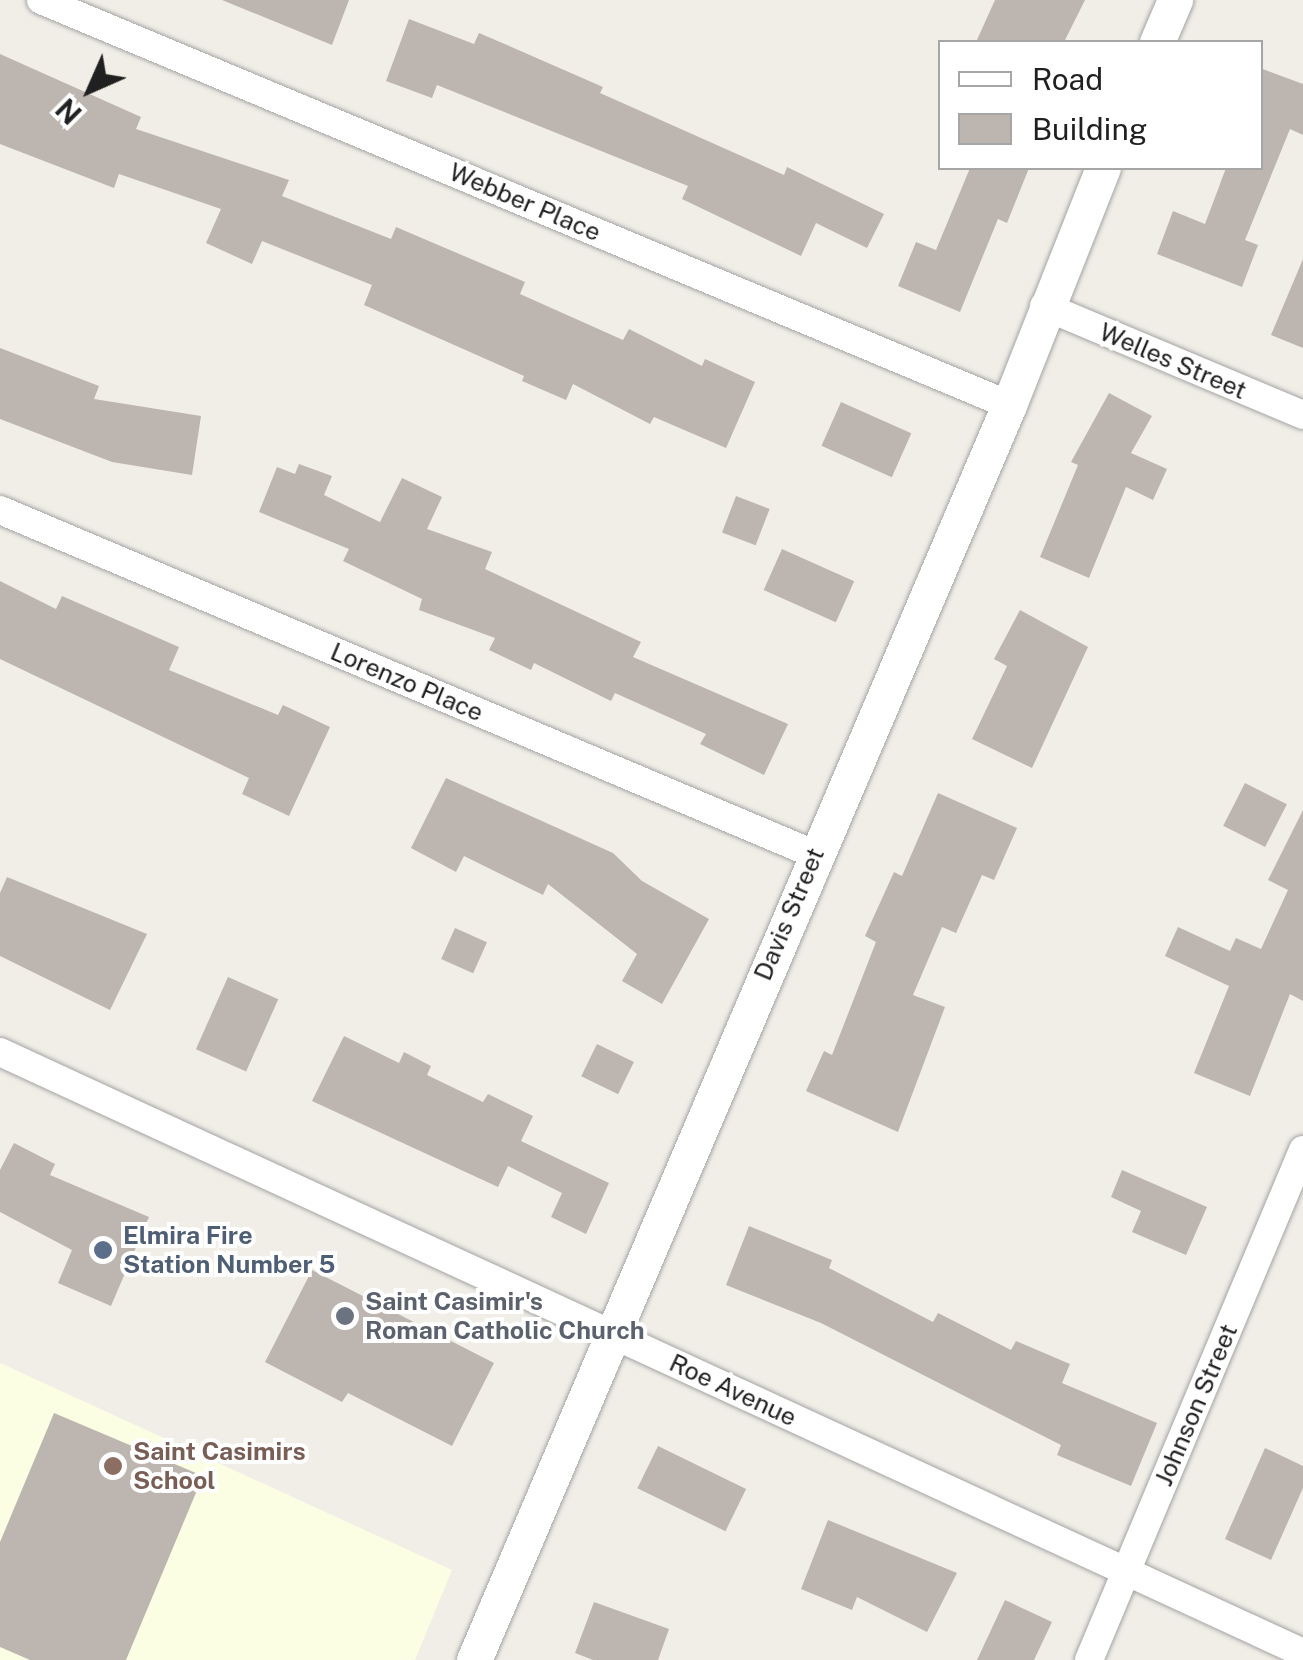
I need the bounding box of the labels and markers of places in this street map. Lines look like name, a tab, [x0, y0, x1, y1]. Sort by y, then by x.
place label: Elmira Fire Station Number 5	[123, 1221, 335, 1280]
marker: Elmira Fire Station Number 5	[92, 1239, 114, 1261]
place label: Saint Casimir's Roman Catholic Church	[365, 1287, 645, 1346]
marker: Saint Casimir's Roman Catholic Church	[334, 1305, 356, 1327]
place label: Saint Casimirs School	[133, 1437, 306, 1496]
marker: Saint Casimirs School	[102, 1455, 124, 1477]

